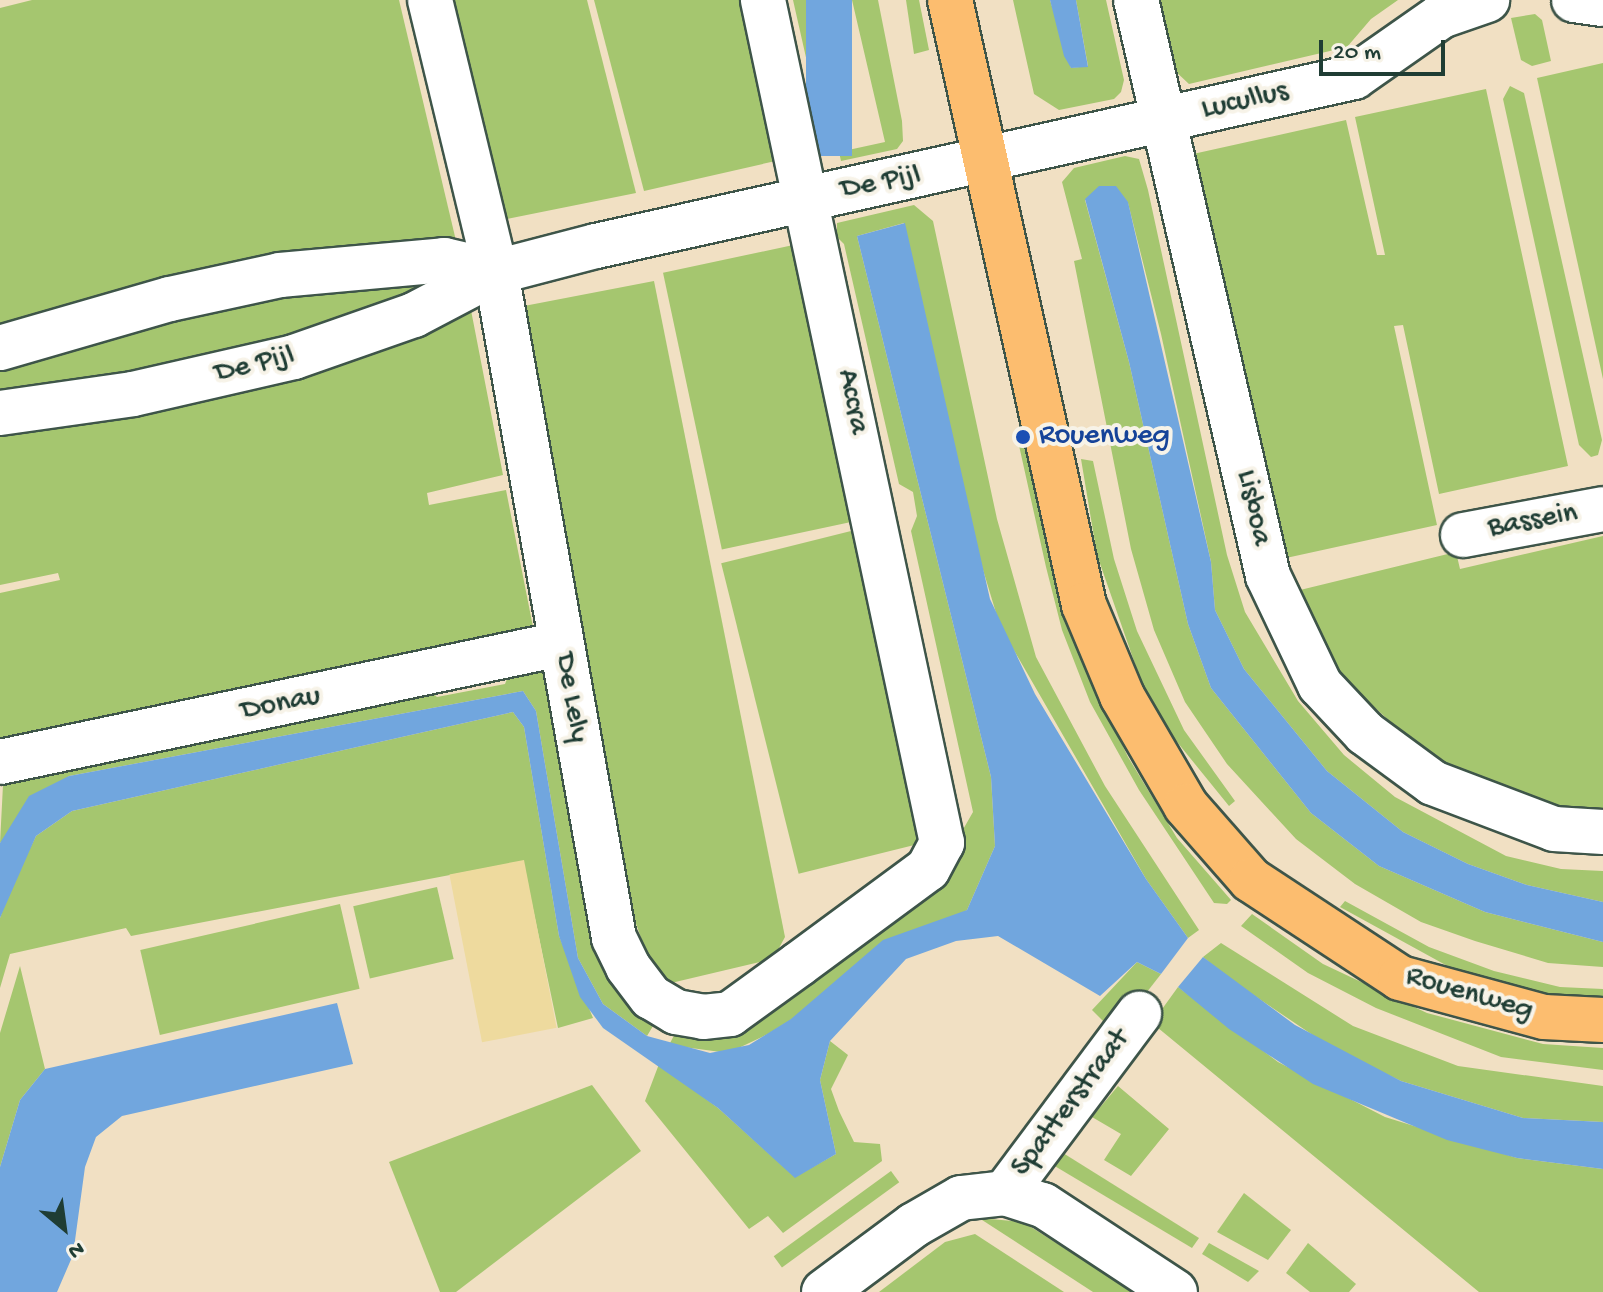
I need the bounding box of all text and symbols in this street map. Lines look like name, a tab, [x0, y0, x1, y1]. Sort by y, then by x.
scale bar	[1323, 24, 1449, 74]
text: 20 m	[1333, 39, 1381, 68]
street label: Lucullus	[1198, 75, 1292, 129]
street label: De Pijl	[838, 159, 924, 209]
street label: De Pijl	[212, 339, 298, 393]
street label: Accra	[827, 366, 875, 438]
place label: Rouenweg	[1039, 419, 1170, 455]
marker: Rouenweg	[1014, 428, 1032, 446]
street label: Lisboa	[1226, 467, 1278, 549]
street label: Bassein	[1485, 496, 1581, 548]
street label: De Lely	[544, 651, 596, 745]
street label: Donau	[238, 679, 324, 731]
street label: Rouenweg	[1401, 960, 1537, 1030]
street label: Spatterstraat	[1005, 1023, 1139, 1185]
north arrow	[24, 1188, 104, 1268]
text: N	[63, 1234, 88, 1264]

